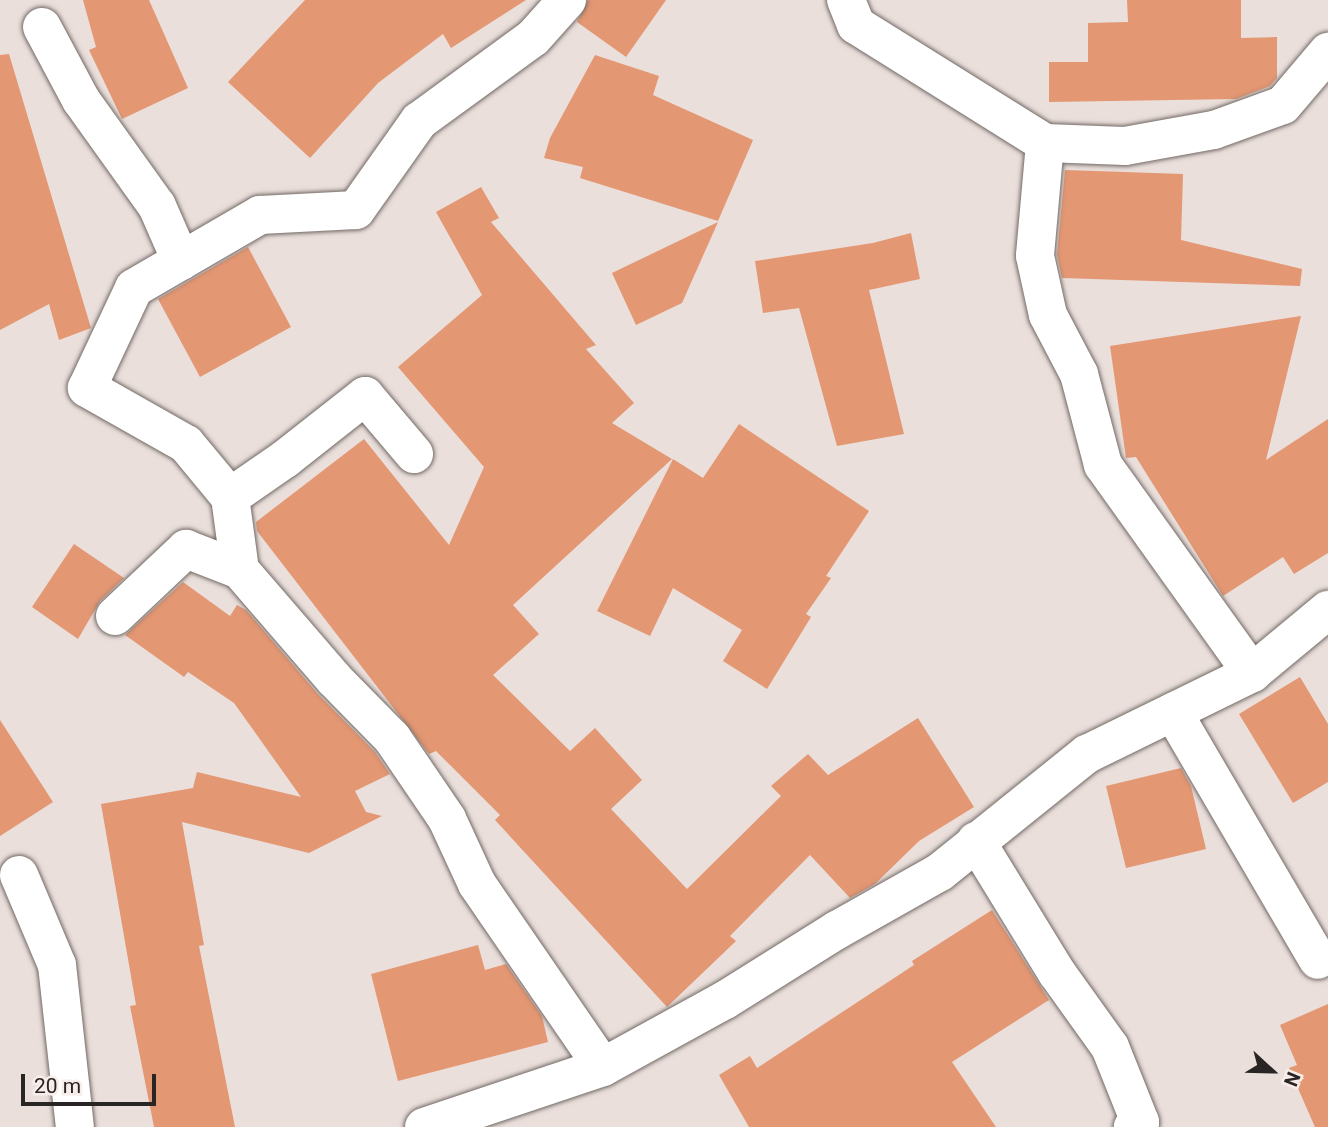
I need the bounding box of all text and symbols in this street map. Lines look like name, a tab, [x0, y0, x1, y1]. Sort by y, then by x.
north arrow	[1237, 1036, 1307, 1106]
scale bar	[24, 1060, 159, 1104]
text: N	[1279, 1069, 1305, 1090]
text: 20 m	[34, 1074, 81, 1098]

